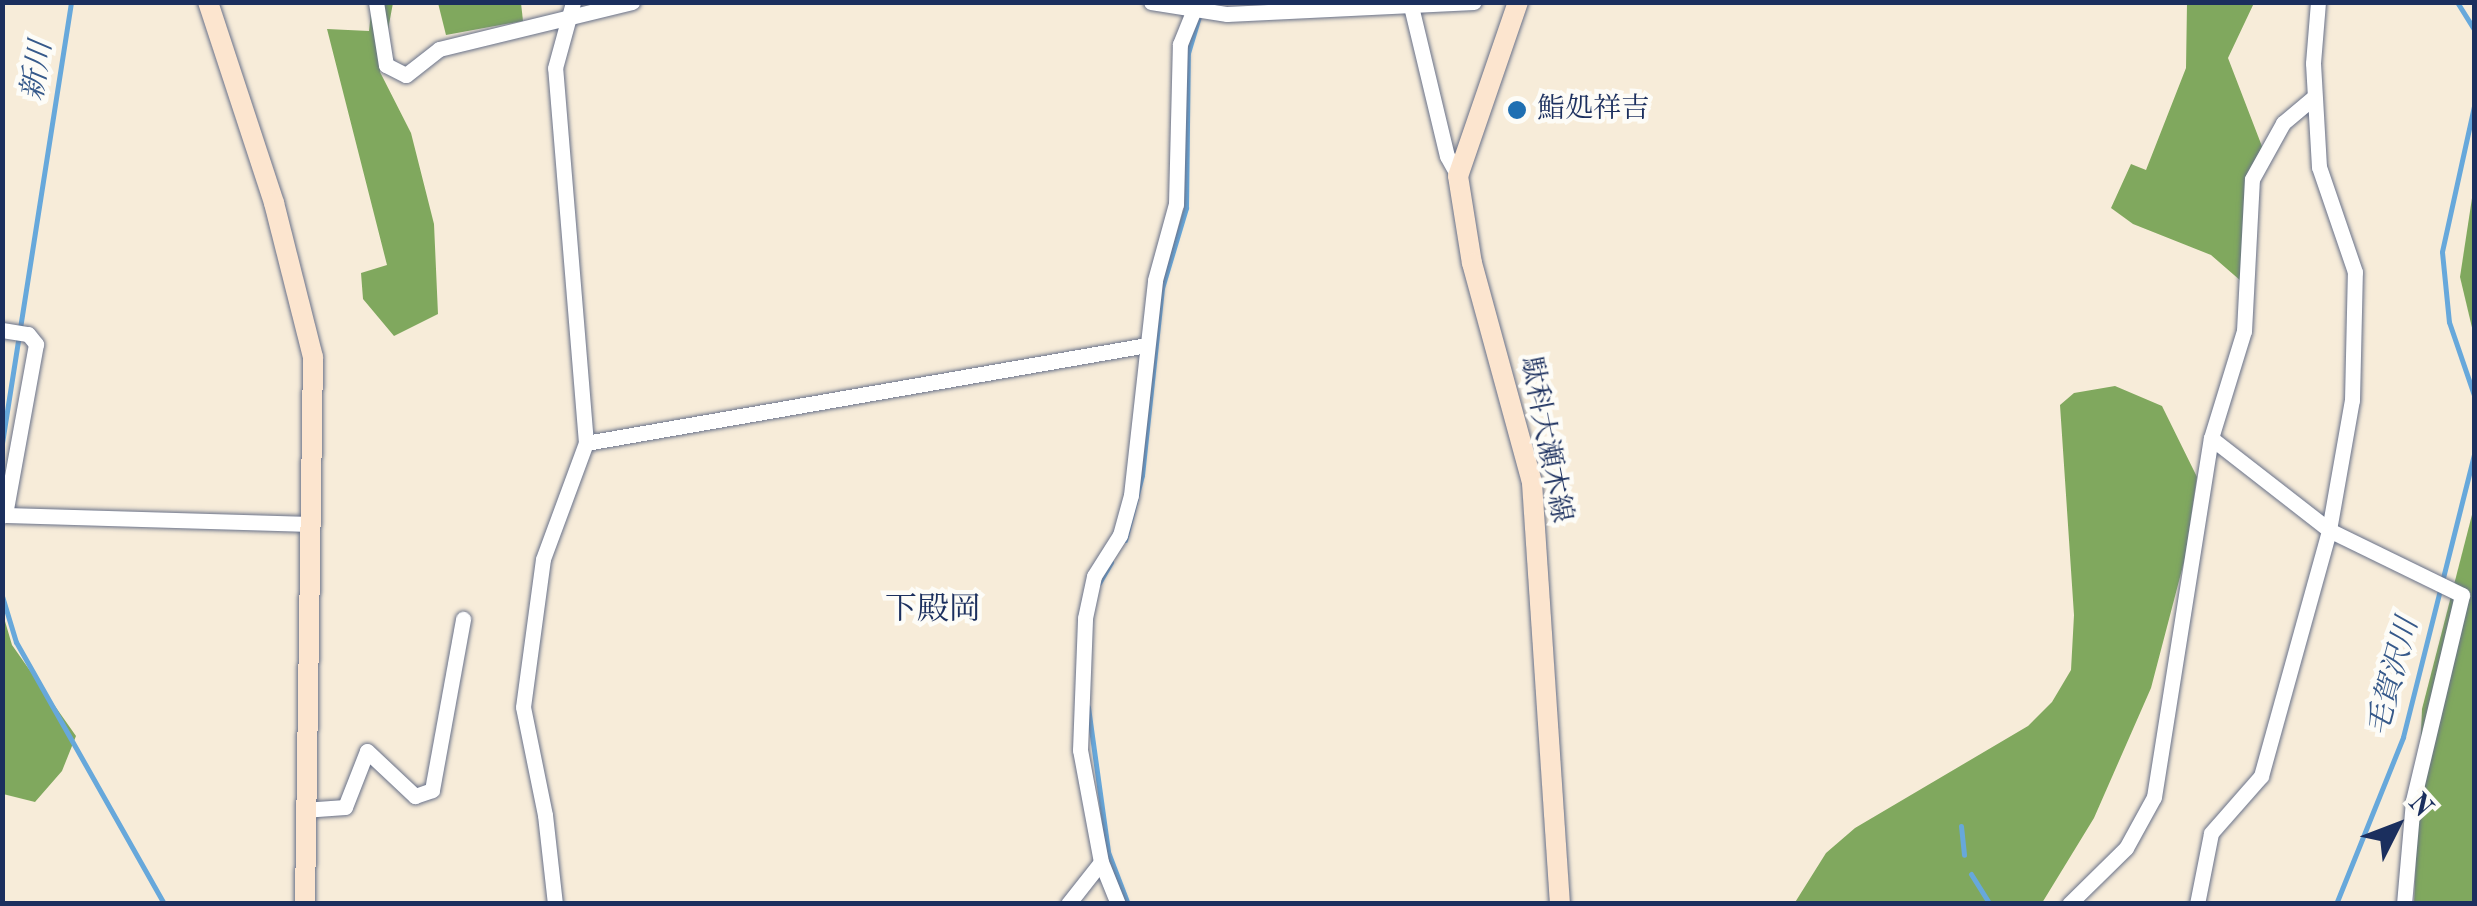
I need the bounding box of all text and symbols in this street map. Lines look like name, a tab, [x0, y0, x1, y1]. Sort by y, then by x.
water label: 新川	[16, 39, 60, 103]
place label: 鮨処祥吉	[1537, 93, 1649, 127]
marker: 鮨処祥吉	[1506, 99, 1528, 121]
street label: 駄科大瀬木線	[1512, 354, 1578, 526]
district label: 下殿岡	[885, 592, 981, 630]
water label: 毛賀沢川	[2361, 614, 2427, 740]
north arrow	[2347, 776, 2447, 876]
text: N	[2402, 789, 2437, 823]

